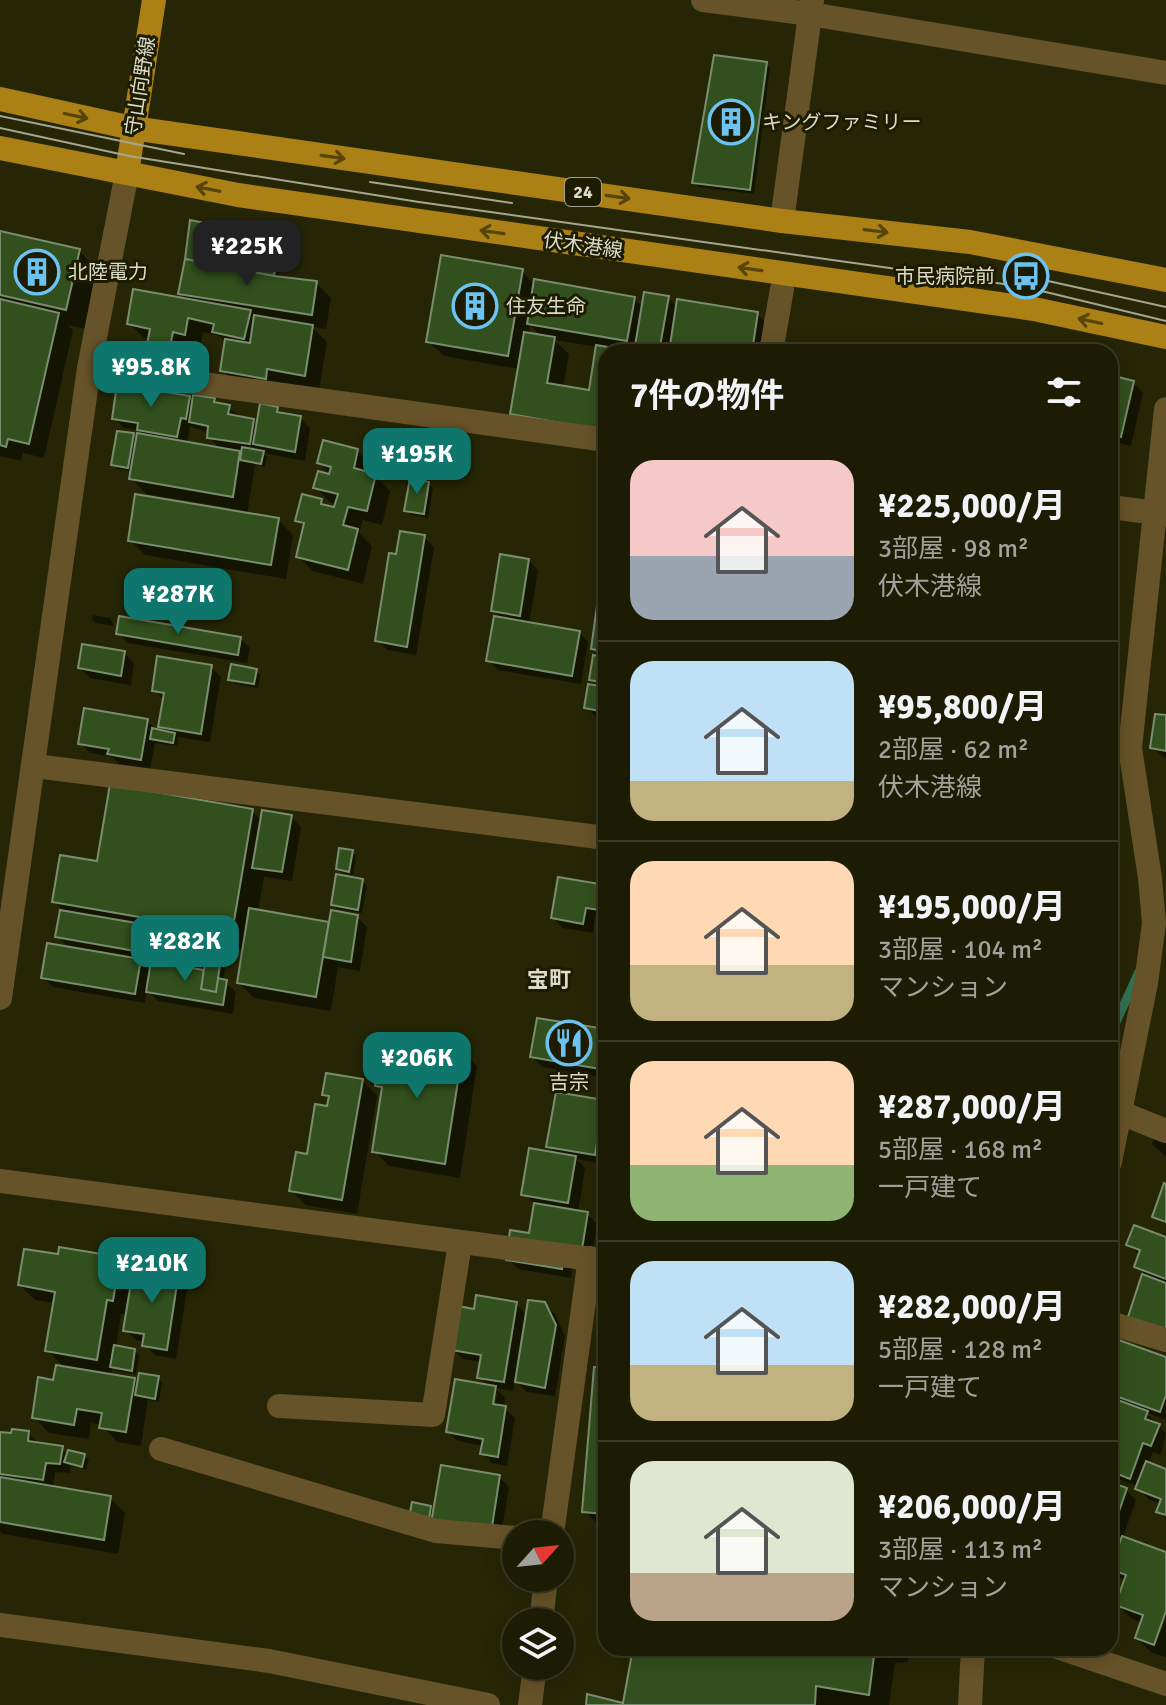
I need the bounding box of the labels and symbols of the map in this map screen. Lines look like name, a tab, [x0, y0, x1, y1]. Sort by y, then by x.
street label: 守山向野線	[120, 35, 161, 137]
building icon: キングファミリー	[707, 98, 755, 146]
one-way arrow	[63, 109, 88, 124]
place label: キングファミリー	[762, 110, 921, 135]
one-way arrow	[320, 150, 345, 165]
road number: 24	[565, 178, 601, 206]
one-way arrow	[195, 180, 221, 195]
one-way arrow	[605, 190, 630, 205]
pin: ¥225K	[191, 220, 303, 288]
one-way arrow	[480, 224, 505, 239]
one-way arrow	[862, 224, 889, 239]
street label: 伏木港線	[542, 228, 624, 263]
building icon: 北陸電力	[13, 248, 61, 296]
bus stop icon: 市民病院前	[1002, 252, 1050, 300]
place label: 北陸電力	[68, 260, 148, 285]
one-way arrow	[738, 261, 763, 276]
place label: 市民病院前	[895, 264, 995, 289]
building icon: 住友生命	[451, 282, 499, 330]
place label: 住友生命	[506, 294, 586, 319]
one-way arrow	[1077, 313, 1103, 328]
pin: ¥95.8K	[86, 341, 216, 409]
pin: ¥195K	[361, 428, 473, 496]
pin: ¥287K	[122, 568, 234, 636]
pin: ¥282K	[129, 915, 241, 983]
district label: 宝町	[527, 966, 571, 993]
restaurant icon: 吉宗	[545, 1019, 593, 1067]
pin: ¥206K	[361, 1032, 473, 1100]
place label: 吉宗	[549, 1070, 589, 1095]
pin: ¥210K	[96, 1237, 208, 1305]
north arrow	[502, 1520, 574, 1592]

